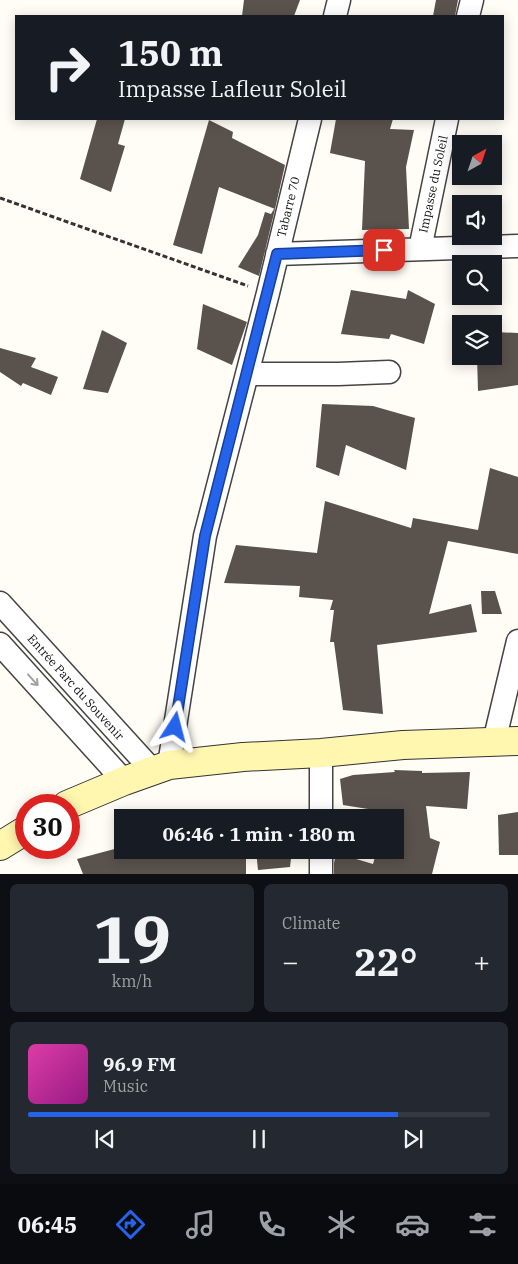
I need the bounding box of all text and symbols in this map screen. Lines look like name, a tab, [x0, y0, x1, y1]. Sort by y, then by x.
text: 150 m	[118, 30, 223, 76]
icon: right	[35, 35, 100, 100]
text: Impasse Lafleur Soleil	[118, 74, 347, 103]
street label: Impasse du Soleil	[415, 134, 451, 234]
north arrow	[452, 135, 502, 185]
map controls	[452, 135, 502, 365]
street label: Tabarre 70	[273, 175, 303, 239]
button: sound	[452, 195, 502, 245]
pin	[363, 229, 405, 271]
icon: arrive	[370, 236, 398, 264]
button: search	[452, 255, 502, 305]
button: layers	[452, 315, 502, 365]
street label: Entrée Parc du Souvenir	[25, 631, 128, 743]
one-way arrow	[27, 674, 39, 687]
position arrow	[148, 700, 200, 752]
speed limit sign: 30	[15, 794, 80, 859]
text: 06:46 · 1 min · 180 m	[163, 822, 355, 846]
text: 19	[93, 896, 171, 981]
text: Climate	[282, 913, 340, 933]
text: 22°	[354, 937, 418, 986]
text: −	[282, 943, 299, 980]
text: +	[473, 943, 490, 980]
text: km/h	[112, 971, 152, 991]
text: 96.9 FM	[103, 1052, 176, 1076]
text: Music	[103, 1076, 148, 1096]
icon: previous	[91, 1125, 119, 1153]
icon: pause	[245, 1125, 273, 1153]
icon: next	[399, 1125, 427, 1153]
icon: directions	[113, 1207, 148, 1242]
icon: music	[183, 1207, 218, 1242]
icon: phone	[254, 1207, 289, 1242]
icon: climate	[324, 1207, 359, 1242]
icon: car	[395, 1207, 430, 1242]
icon: filters	[465, 1207, 500, 1242]
text: 06:45	[18, 1210, 77, 1239]

